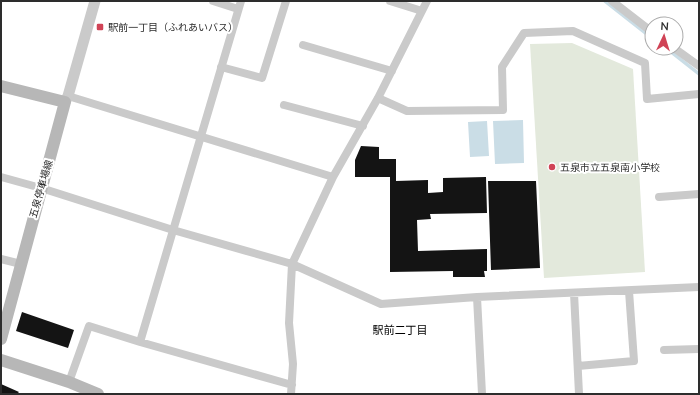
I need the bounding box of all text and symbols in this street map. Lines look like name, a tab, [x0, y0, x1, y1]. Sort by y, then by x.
north arrow	[644, 16, 684, 56]
text: N	[660, 19, 669, 33]
place label: 駅前一丁目（ふれあいバス）	[108, 21, 238, 34]
marker: 駅前一丁目（ふれあいバス）	[95, 22, 105, 32]
street label: 五泉停車場線	[26, 158, 56, 220]
place label: 五泉市立五泉南小学校	[560, 161, 660, 174]
marker: 五泉市立五泉南小学校	[547, 162, 557, 172]
district label: 駅前二丁目	[373, 323, 428, 337]

